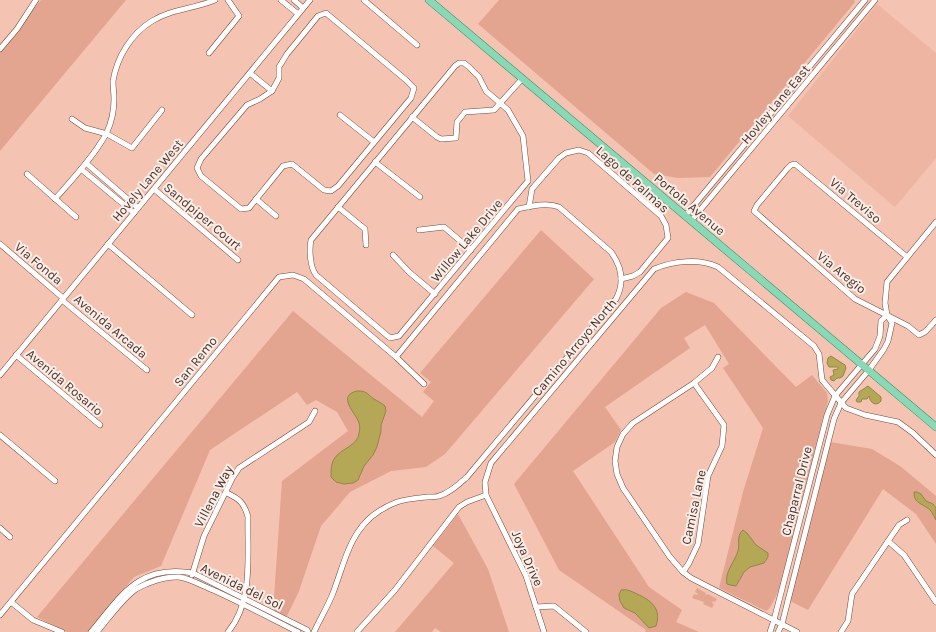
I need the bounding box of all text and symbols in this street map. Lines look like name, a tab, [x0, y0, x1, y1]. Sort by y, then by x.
street label: Hovley Lane East	[738, 62, 813, 147]
street label: Hovely Lane West	[109, 136, 186, 224]
street label: Lago de Palmas	[593, 143, 672, 216]
street label: Portola Avenue	[651, 170, 728, 239]
street label: Via Treviso	[827, 174, 885, 226]
street label: Sandpiper Court	[161, 180, 245, 253]
street label: Willow Lake Drive	[428, 196, 505, 285]
street label: Via Fonda	[12, 239, 66, 288]
street label: Via Aregio	[814, 248, 869, 297]
street label: Avenida Arcada	[71, 291, 150, 361]
street label: Camino Arroyo North	[529, 295, 620, 399]
street label: San Remo	[171, 333, 220, 389]
street label: Avenida Rosario	[24, 346, 106, 419]
street label: Chaparral Drive	[778, 445, 815, 537]
street label: Villena Way	[191, 463, 236, 530]
street label: Camisa Lane	[678, 468, 709, 546]
street label: Joya Drive	[509, 528, 547, 588]
street label: Avenida del Sol	[198, 560, 285, 613]

